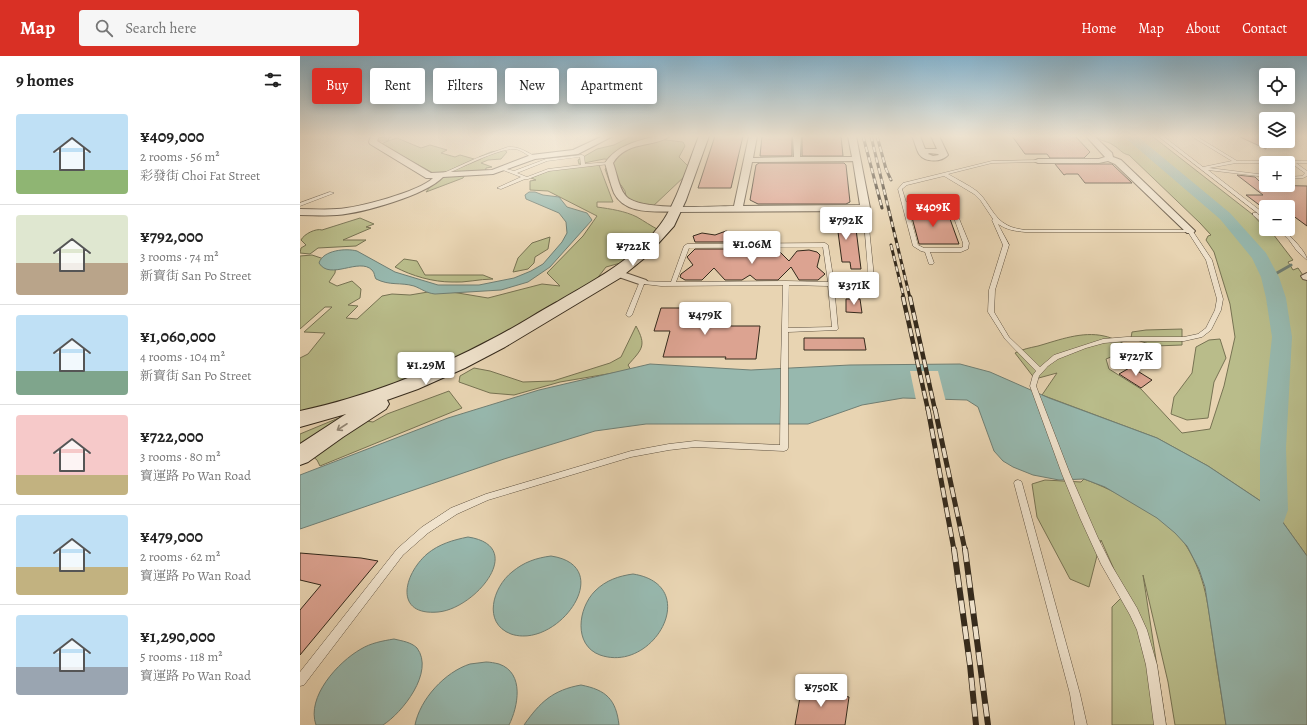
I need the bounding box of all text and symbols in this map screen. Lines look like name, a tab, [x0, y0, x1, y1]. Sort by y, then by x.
search box	[79, 10, 359, 46]
text: Map	[20, 15, 55, 41]
icon: search	[93, 17, 115, 39]
text: Search here	[125, 18, 197, 38]
text: Home	[1081, 19, 1116, 38]
text: Map	[1138, 19, 1164, 38]
text: About	[1186, 19, 1220, 38]
text: Contact	[1242, 19, 1287, 38]
chip: Buy	[312, 68, 362, 104]
chip: Rent	[370, 68, 425, 104]
chip: Filters	[433, 68, 497, 104]
chip: New	[505, 68, 559, 104]
chip: Apartment	[567, 68, 657, 104]
map controls	[1259, 68, 1295, 236]
button: locate	[1259, 68, 1295, 104]
text: 9 homes	[16, 69, 74, 92]
icon: filters	[262, 69, 284, 91]
button: layers	[1259, 112, 1295, 148]
text: ¥409,000	[140, 125, 204, 148]
icon: home	[48, 130, 96, 178]
text: 2 rooms · 56 m²	[140, 148, 220, 165]
button: +	[1259, 156, 1295, 192]
text: 彩發街 Choi Fat Street	[140, 167, 260, 184]
pin: ¥409K	[905, 194, 961, 228]
text: ¥409K	[916, 198, 950, 215]
button: −	[1259, 200, 1295, 236]
pin: ¥792K	[818, 207, 874, 241]
text: ¥792K	[829, 211, 863, 228]
text: ¥792,000	[140, 225, 203, 248]
icon: home	[48, 231, 96, 279]
pin: ¥1.06M	[719, 231, 785, 265]
pin: ¥722K	[605, 233, 661, 267]
text: ¥1.06M	[732, 235, 772, 252]
text: ¥722K	[616, 237, 650, 254]
text: 3 rooms · 74 m²	[140, 248, 219, 265]
text: 新寶街 San Po Street	[140, 267, 252, 284]
pin: ¥371K	[826, 272, 882, 306]
text: ¥371K	[838, 276, 870, 293]
pin: ¥479K	[677, 302, 733, 336]
text: ¥479K	[688, 306, 722, 323]
text: ¥1,060,000	[140, 325, 216, 348]
icon: home	[48, 331, 96, 379]
pin: ¥727K	[1108, 343, 1164, 377]
text: ¥727K	[1119, 347, 1153, 364]
text: 4 rooms · 104 m²	[140, 348, 225, 365]
pin: ¥1.29M	[393, 352, 459, 386]
text: ¥1.29M	[407, 356, 445, 373]
text: 新寶街 San Po Street	[140, 367, 252, 384]
one-way arrow	[336, 423, 348, 431]
text: ¥722,000	[140, 425, 204, 448]
icon: home	[48, 431, 96, 479]
text: 3 rooms · 80 m²	[140, 448, 220, 465]
text: 寶運路 Po Wan Road	[140, 467, 251, 484]
text: ¥479,000	[140, 525, 203, 548]
icon: home	[48, 531, 96, 579]
text: 2 rooms · 62 m²	[140, 548, 220, 565]
text: 寶運路 Po Wan Road	[140, 567, 251, 584]
text: ¥1,290,000	[140, 625, 215, 648]
icon: home	[48, 631, 96, 679]
text: 5 rooms · 118 m²	[140, 648, 223, 665]
text: 寶運路 Po Wan Road	[140, 667, 251, 684]
pin: ¥750K	[793, 674, 849, 708]
text: ¥750K	[804, 678, 838, 695]

